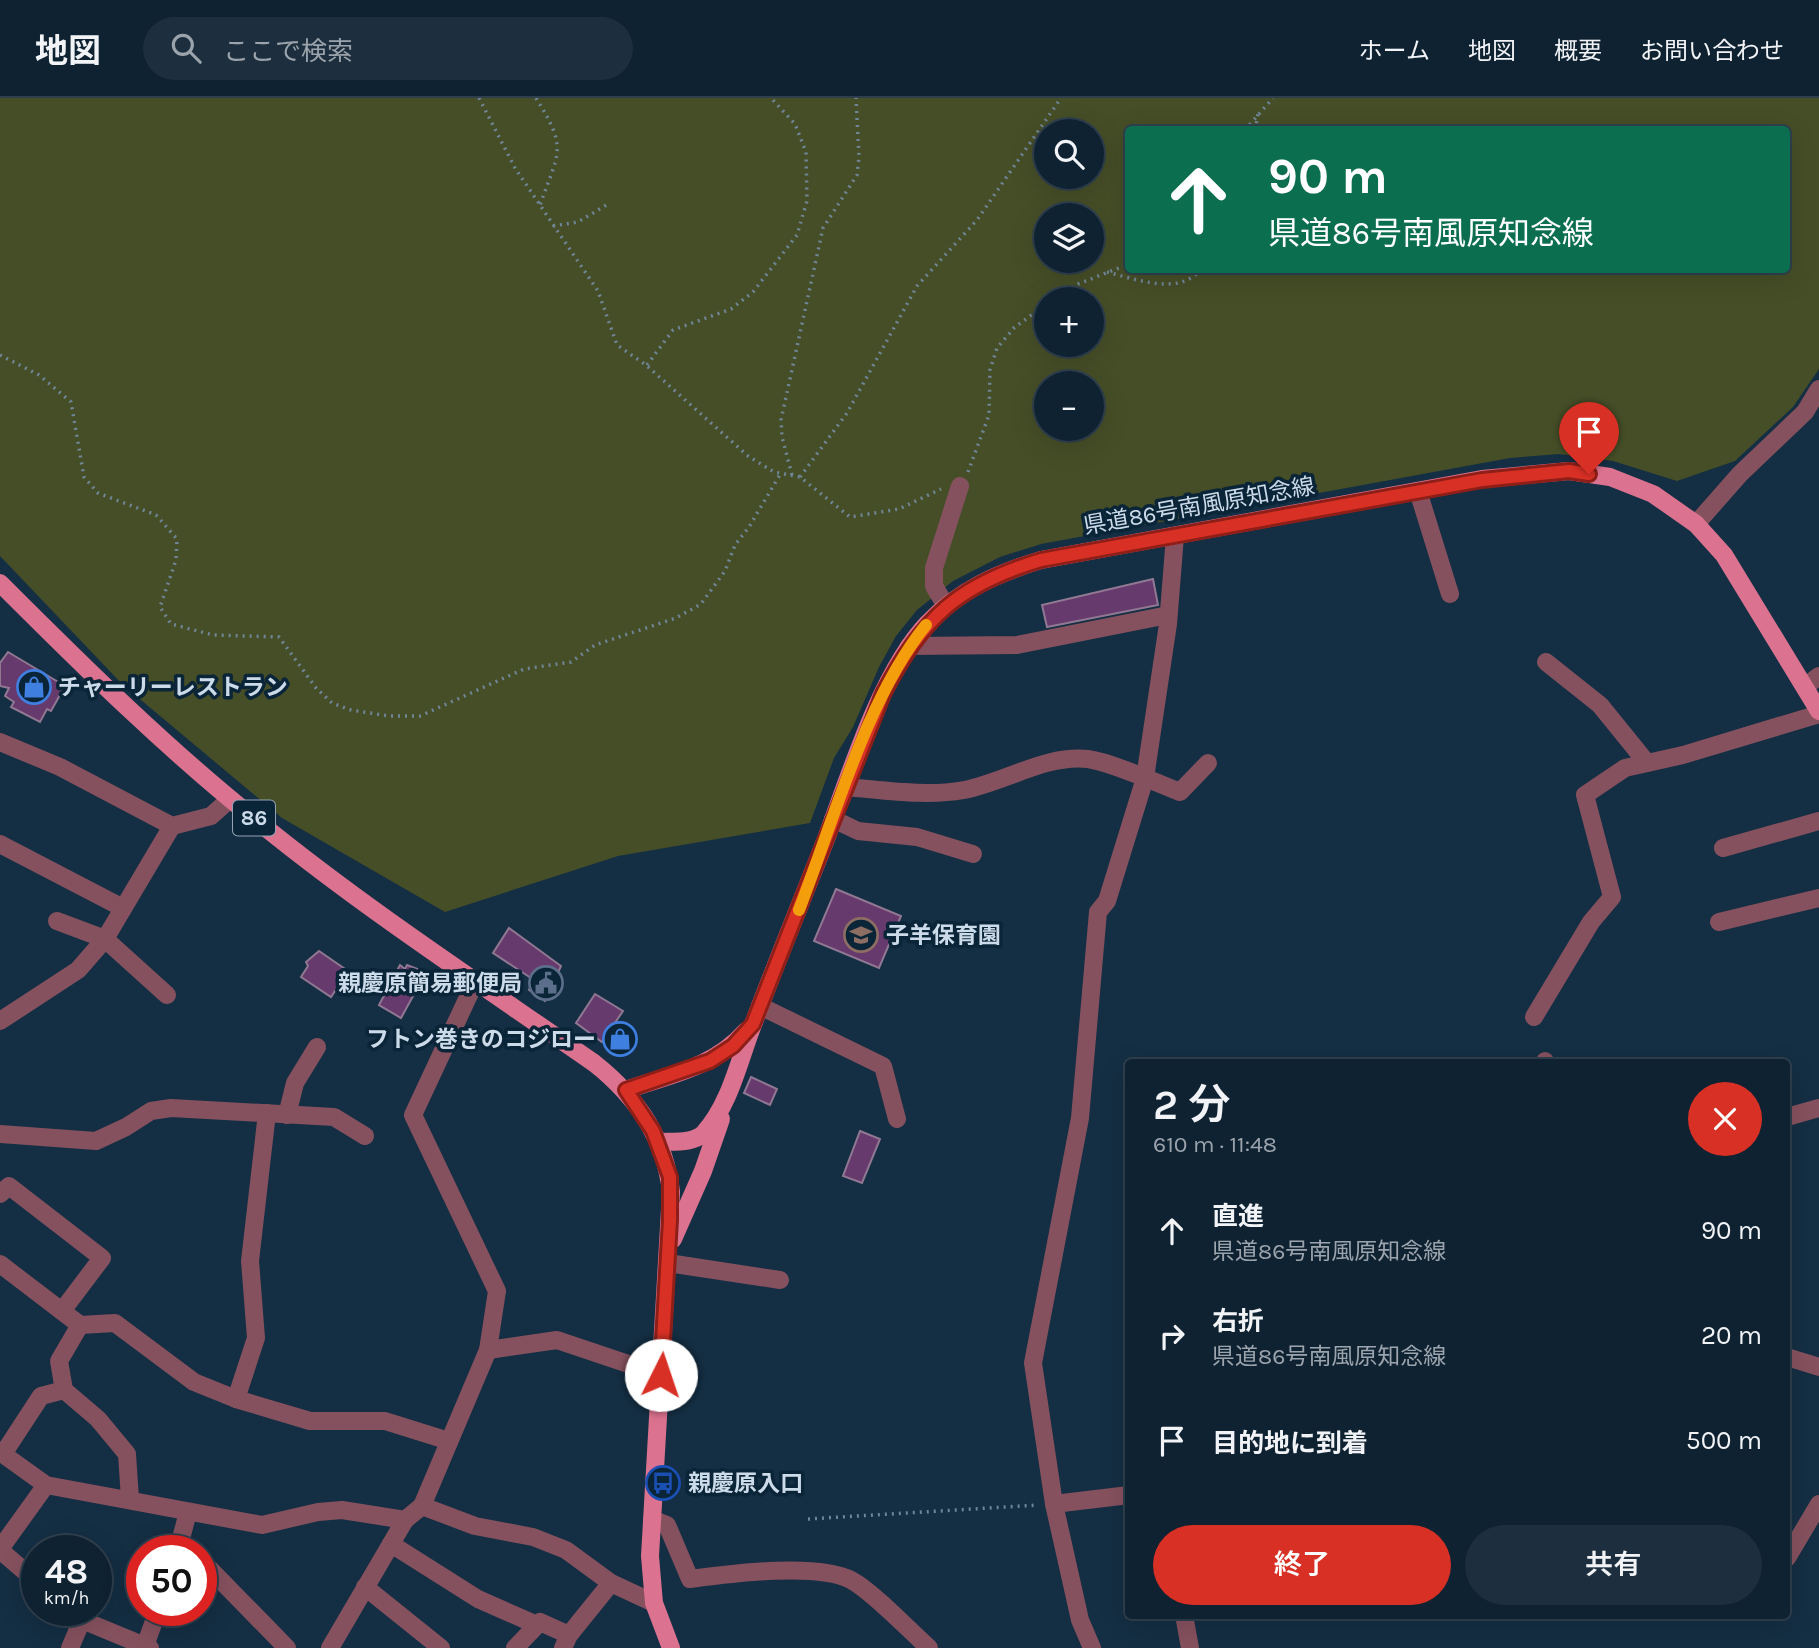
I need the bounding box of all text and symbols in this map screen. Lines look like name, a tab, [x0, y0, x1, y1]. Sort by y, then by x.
search box	[143, 17, 633, 80]
icon: search	[167, 29, 205, 67]
text: 地図	[35, 32, 101, 70]
text: ここで検索	[223, 36, 353, 67]
text: ホーム	[1359, 37, 1430, 65]
text: 地図	[1468, 37, 1516, 65]
text: 概要	[1554, 37, 1602, 65]
text: お問い合わせ	[1640, 37, 1784, 65]
map controls	[1034, 119, 1104, 441]
button: search	[1034, 119, 1104, 189]
text: 90 m	[1268, 148, 1388, 205]
icon: ahead	[1153, 154, 1244, 245]
button: layers	[1034, 203, 1104, 273]
text: 県道86号南風原知念線	[1268, 215, 1594, 252]
button: +	[1034, 287, 1104, 357]
button: −	[1034, 371, 1104, 441]
pin	[1559, 402, 1619, 474]
icon: arrive	[1570, 413, 1608, 451]
street label: 県道86号南風原知念線	[1081, 472, 1317, 540]
shop icon: チャーリーレストラン	[15, 668, 53, 706]
place label: チャーリーレストラン	[58, 674, 288, 701]
road number: 86	[233, 800, 275, 836]
school or university icon: 子羊保育園	[842, 916, 880, 954]
place label: 子羊保育園	[886, 922, 1001, 949]
public building icon: 親慶原簡易郵便局	[527, 964, 565, 1002]
place label: 親慶原簡易郵便局	[338, 970, 522, 997]
shop icon: フトン巻きのコジロー	[601, 1020, 639, 1058]
place label: フトン巻きのコジロー	[366, 1026, 596, 1053]
text: 2 分	[1153, 1080, 1231, 1130]
button: close	[1688, 1082, 1762, 1156]
text: 610 m · 11:48	[1153, 1131, 1277, 1158]
text: 直進	[1212, 1201, 1264, 1232]
icon: ahead	[1153, 1212, 1191, 1250]
text: 90 m	[1701, 1215, 1762, 1246]
text: 県道86号南風原知念線	[1212, 1238, 1446, 1265]
text: 右折	[1212, 1306, 1264, 1337]
icon: right	[1153, 1317, 1191, 1355]
text: 20 m	[1701, 1320, 1762, 1351]
position arrow	[624, 1338, 698, 1412]
text: 県道86号南風原知念線	[1212, 1343, 1446, 1370]
icon: arrive	[1153, 1422, 1191, 1460]
text: 500 m	[1686, 1425, 1762, 1456]
text: 目的地に到着	[1212, 1428, 1368, 1459]
bus stop icon: 親慶原入口	[644, 1464, 682, 1502]
place label: 親慶原入口	[688, 1470, 803, 1497]
button: 終了	[1153, 1525, 1451, 1605]
button: 共有	[1465, 1525, 1762, 1605]
speed limit sign: 50	[126, 1535, 217, 1626]
text: 48	[45, 1551, 88, 1592]
text: km/h	[44, 1587, 89, 1609]

